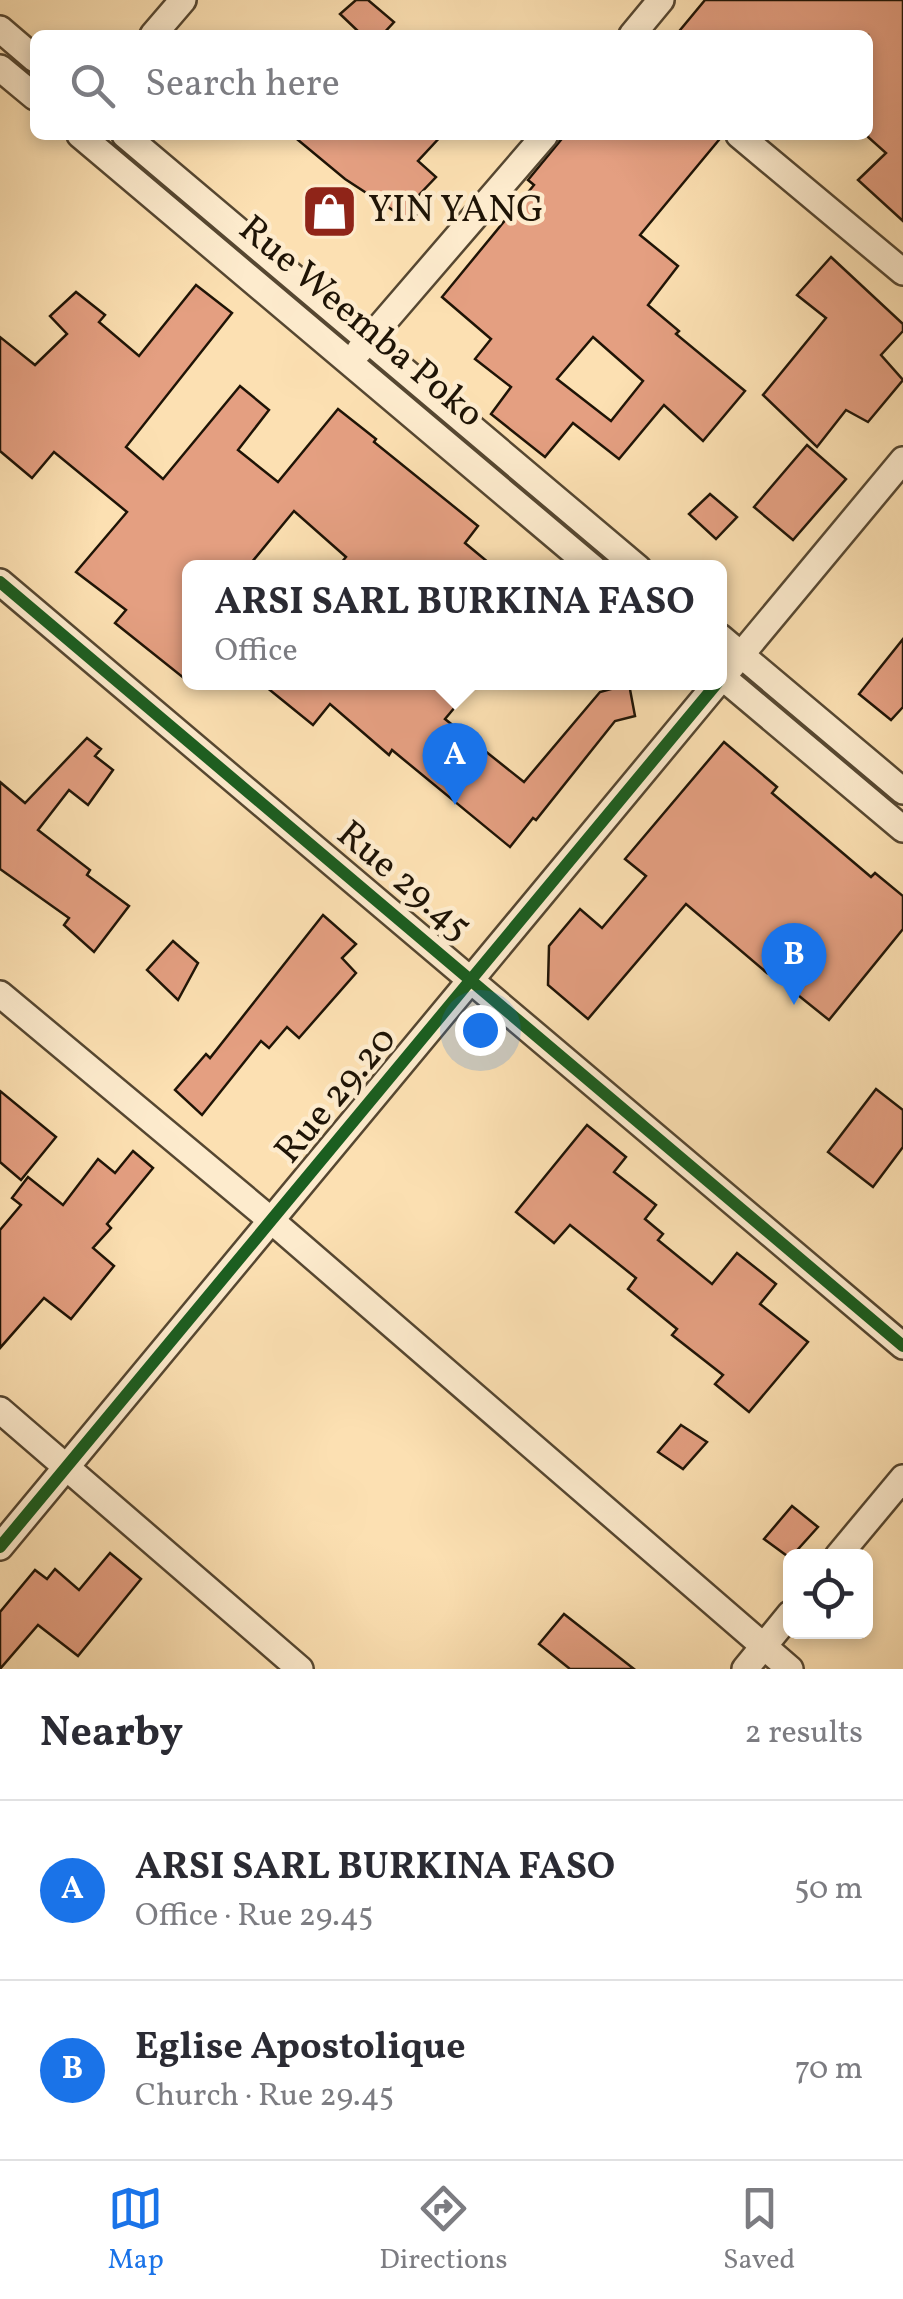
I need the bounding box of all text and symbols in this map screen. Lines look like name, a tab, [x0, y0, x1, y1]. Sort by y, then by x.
search box	[30, 30, 873, 140]
icon: search	[65, 58, 120, 113]
text: Search here	[145, 59, 340, 112]
shop icon: YIN YANG	[299, 181, 359, 241]
place label: YIN YANG	[368, 185, 544, 238]
street label: Rue Weemba Poko	[226, 205, 494, 441]
popup	[182, 560, 727, 690]
text: ARSI SARL BURKINA FASO	[214, 577, 695, 630]
text: Office	[214, 630, 298, 674]
pin: A	[422, 722, 488, 805]
street label: Rue 29.45	[324, 810, 482, 954]
pin: B	[762, 922, 826, 1005]
your location	[455, 1005, 506, 1056]
street label: Rue 29.20	[264, 1016, 410, 1176]
map controls	[783, 1549, 873, 1639]
button: locate	[783, 1549, 873, 1639]
text: Nearby	[40, 1705, 183, 1764]
text: 2 results	[745, 1712, 863, 1756]
text: ARSI SARL BURKINA FASO	[135, 1842, 615, 1895]
text: A	[61, 1868, 84, 1912]
text: 50 m	[794, 1868, 863, 1912]
text: Office · Rue 29.45	[135, 1895, 373, 1939]
text: Eglise Apostolique	[135, 2022, 466, 2075]
text: B	[62, 2048, 83, 2092]
text: 70 m	[795, 2048, 863, 2092]
text: Church · Rue 29.45	[135, 2075, 394, 2119]
tab: Map	[108, 2181, 164, 2280]
tab: Directions	[379, 2181, 508, 2280]
tab: Saved	[723, 2181, 795, 2280]

